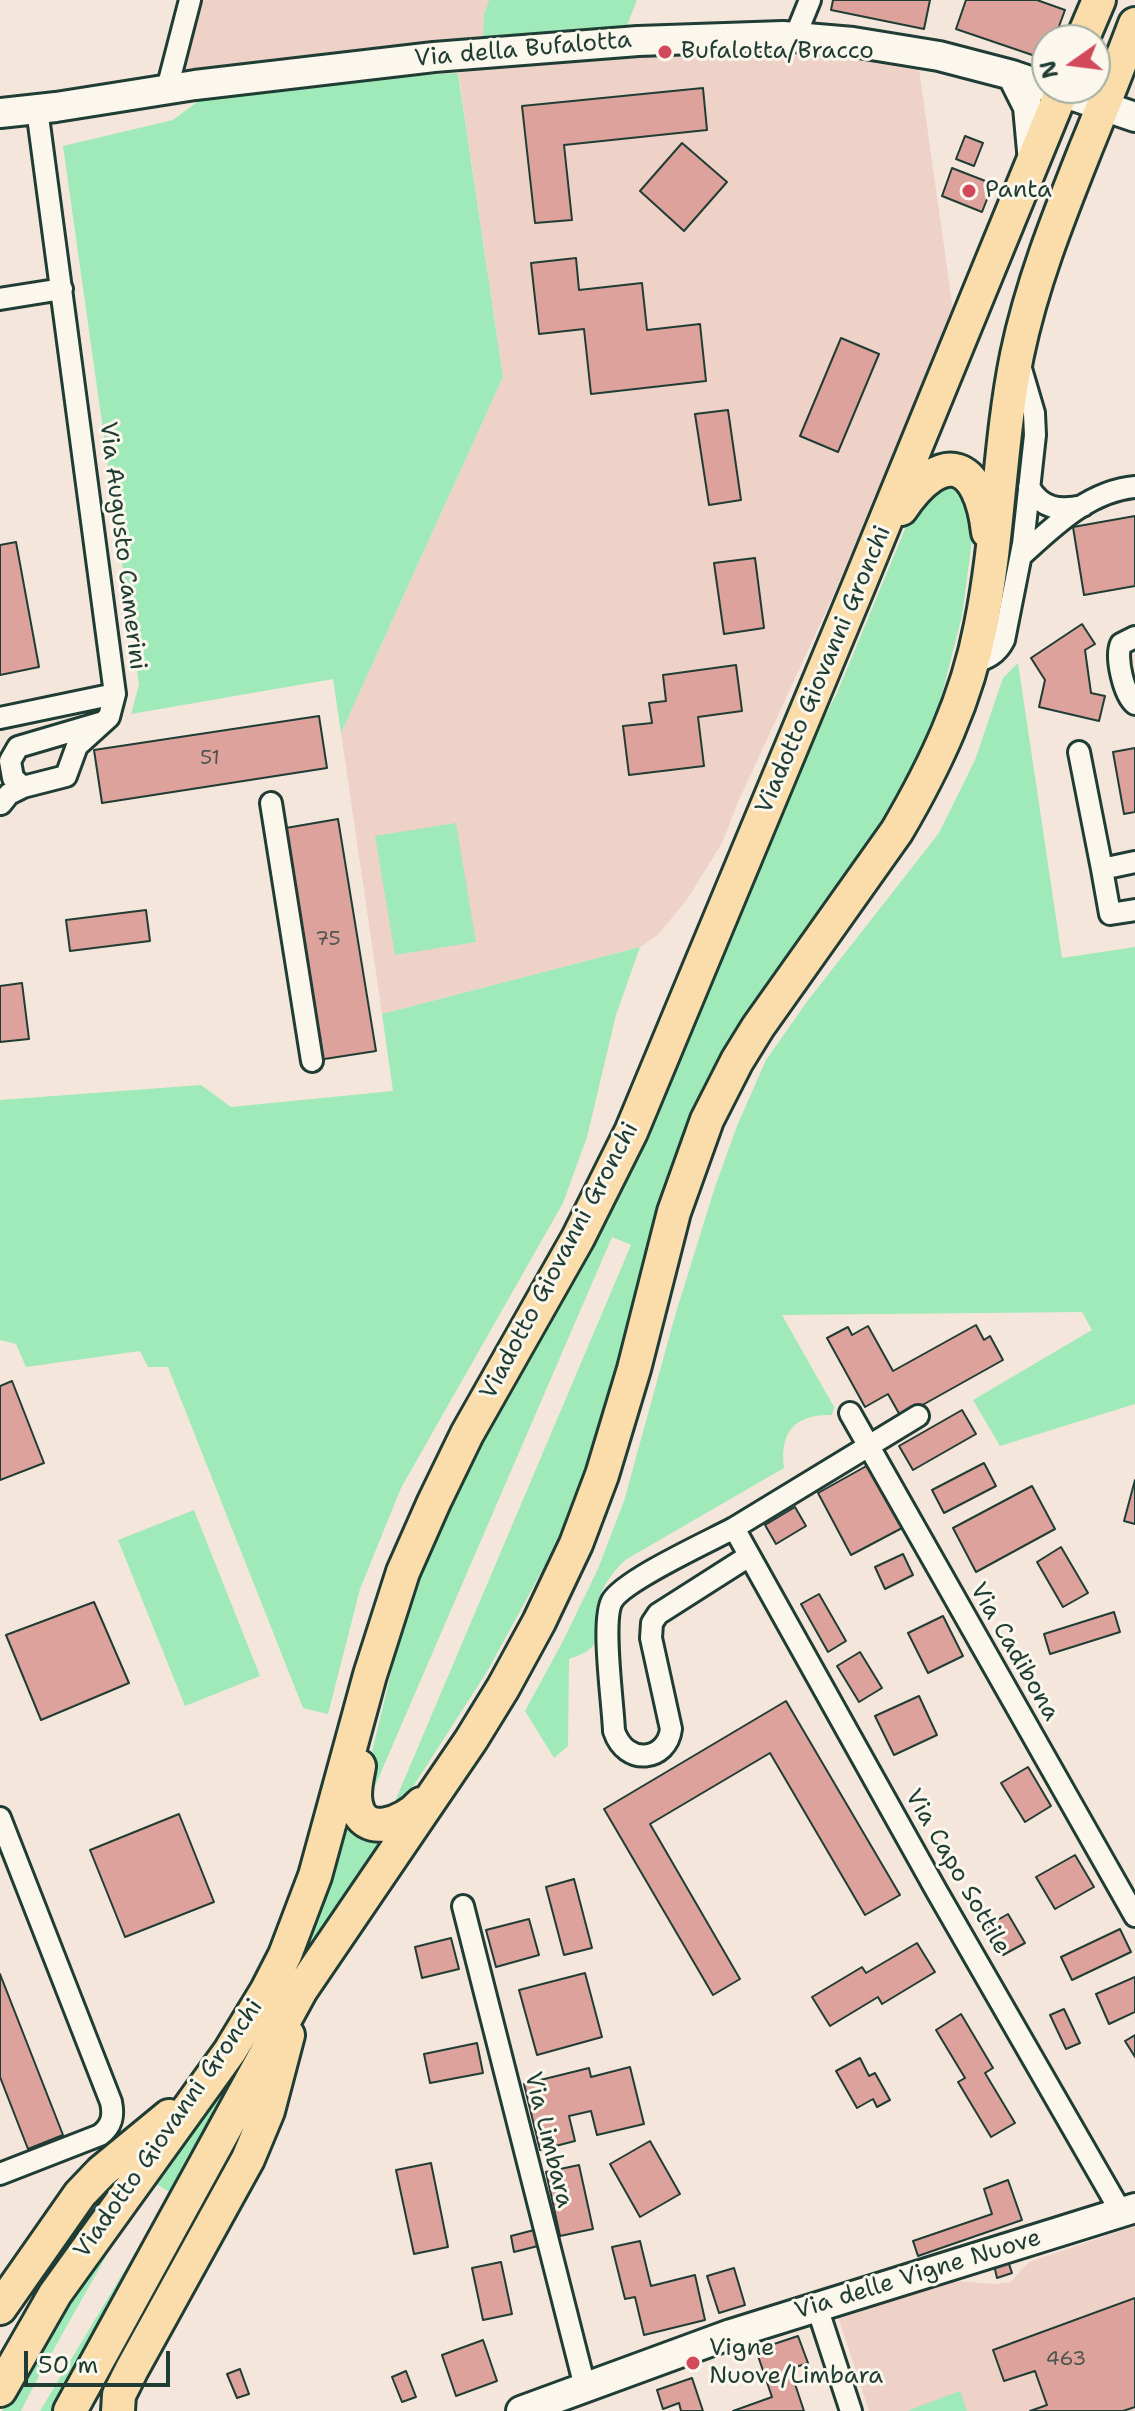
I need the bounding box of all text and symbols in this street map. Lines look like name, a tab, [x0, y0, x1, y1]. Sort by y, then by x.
north arrow	[1031, 24, 1111, 104]
street label: Via della Bufalotta	[413, 26, 633, 74]
place label: Bufalotta/Bracco	[681, 38, 874, 66]
marker: Bufalotta/Bracco	[656, 43, 674, 61]
text: N	[1033, 57, 1065, 81]
place label: Panta	[985, 177, 1052, 205]
marker: Panta	[960, 182, 978, 200]
street label: Via Augusto Camerini	[92, 420, 152, 672]
street label: Viadotto Giovanni Gronchi	[750, 522, 898, 818]
house number: 51	[200, 747, 220, 771]
house number: 75	[315, 928, 341, 952]
street label: Viadotto Giovanni Gronchi	[475, 1117, 645, 1405]
street label: Via Cadibona	[963, 1578, 1065, 1726]
street label: Via Capo Sottile	[898, 1784, 1016, 1960]
street label: Viadotto Giovanni Gronchi	[68, 1994, 270, 2264]
street label: Via Limbara	[517, 2069, 579, 2211]
street label: Via delle Vigne Nuove	[791, 2224, 1045, 2326]
scale bar	[28, 2335, 174, 2385]
place label: Vigne Nuove/Limbara	[709, 2335, 883, 2391]
house number: 463	[1046, 2348, 1086, 2372]
text: 50 m	[38, 2349, 98, 2381]
marker: Vigne Nuove/Limbara	[684, 2354, 702, 2372]

